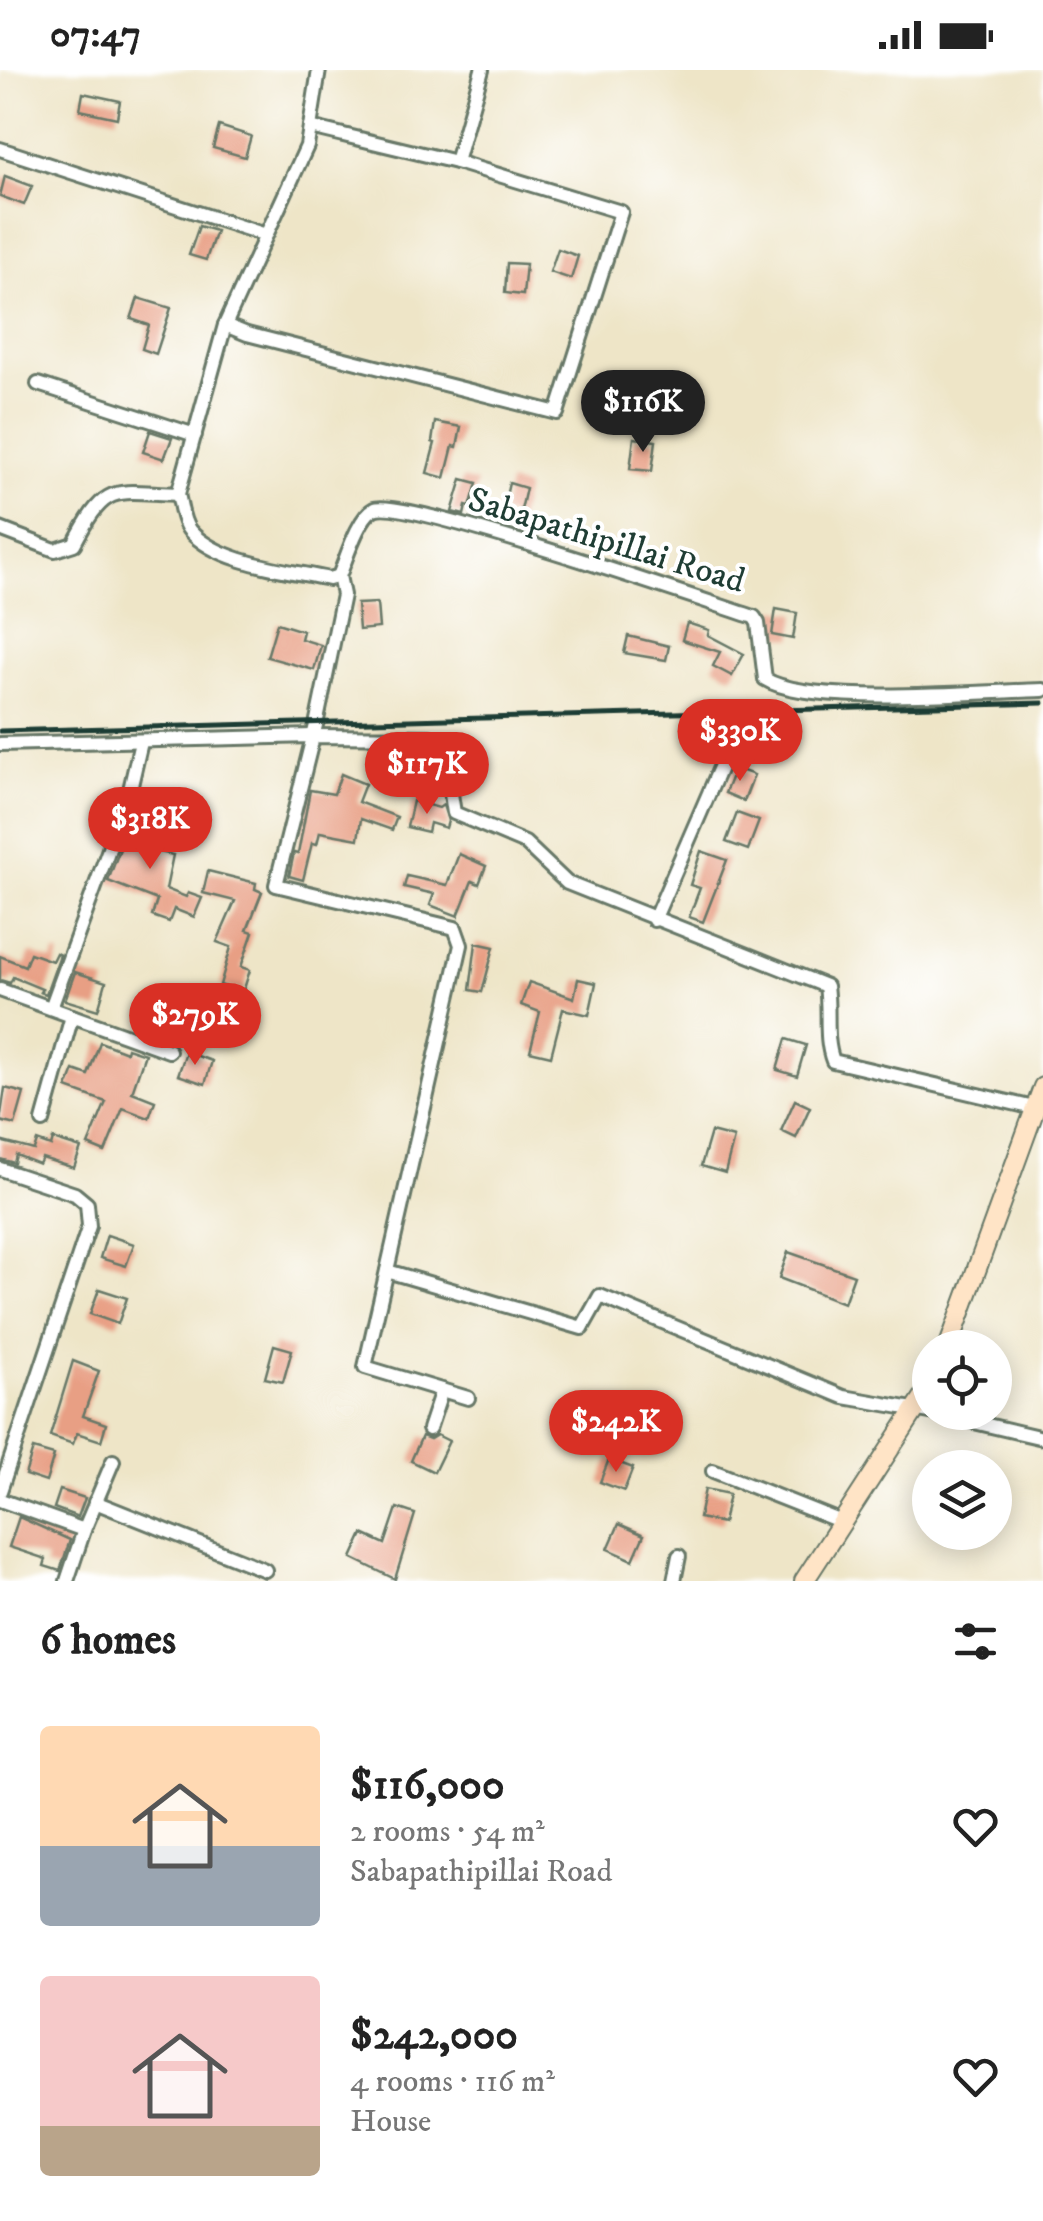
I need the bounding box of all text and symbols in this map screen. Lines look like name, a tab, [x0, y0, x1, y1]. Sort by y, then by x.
text: 07:47	[50, 11, 141, 59]
pin: $116K	[573, 370, 713, 455]
text: $116K	[603, 382, 683, 422]
street label: Sabapathipillai Road	[463, 478, 751, 604]
pin: $330K	[670, 699, 810, 784]
text: $330K	[699, 711, 781, 751]
pin: $117K	[357, 732, 497, 817]
text: $117K	[387, 744, 467, 784]
pin: $318K	[80, 787, 220, 872]
text: $318K	[110, 799, 190, 839]
pin: $279K	[125, 983, 265, 1068]
text: $279K	[151, 995, 239, 1035]
map controls	[912, 1330, 1012, 1550]
button: locate	[912, 1330, 1012, 1430]
pin: $242K	[546, 1390, 686, 1475]
text: $242K	[571, 1402, 661, 1442]
button: layers	[912, 1450, 1012, 1550]
icon: filters	[948, 1614, 1003, 1669]
text: 6 homes	[40, 1615, 176, 1667]
text: $116,000	[350, 1760, 505, 1812]
icon: home	[120, 1766, 240, 1886]
icon: heart	[948, 1799, 1003, 1854]
text: 2 rooms · 54 m²	[350, 1812, 545, 1852]
text: Sabapathipillai Road	[350, 1852, 612, 1892]
text: $242,000	[350, 2010, 518, 2062]
icon: home	[120, 2016, 240, 2136]
icon: heart	[948, 2049, 1003, 2104]
text: 4 rooms · 116 m²	[350, 2062, 555, 2102]
text: House	[350, 2102, 431, 2142]

